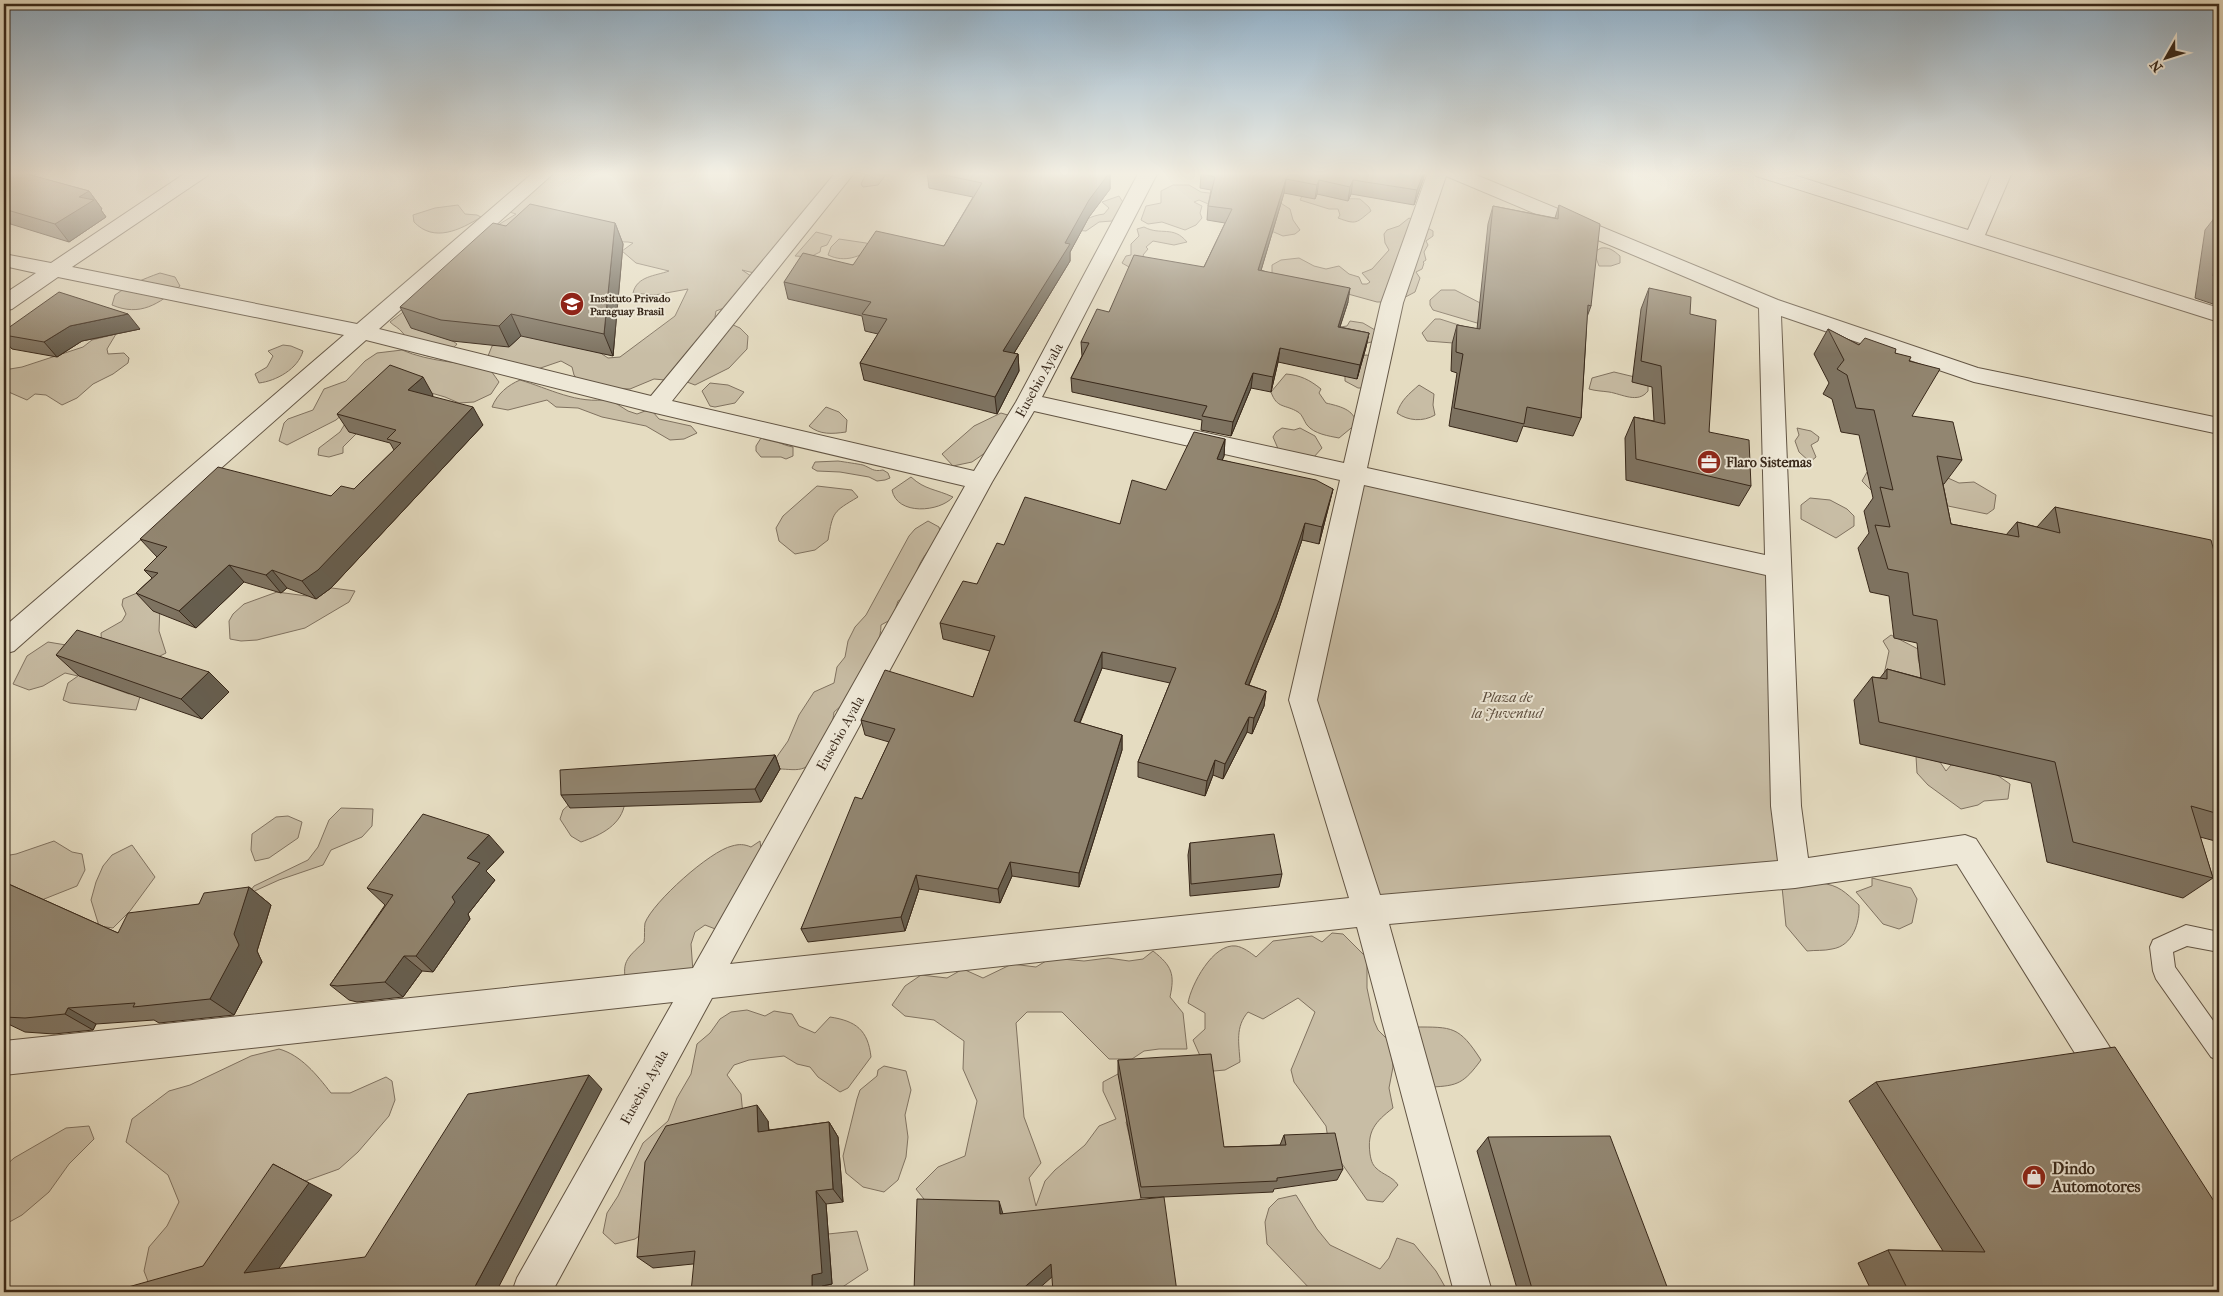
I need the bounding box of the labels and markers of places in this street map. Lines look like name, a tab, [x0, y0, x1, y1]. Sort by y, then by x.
school or university icon: Instituto Privado Paraguay Brasil	[559, 291, 585, 317]
place label: Instituto Privado Paraguay Brasil	[590, 292, 671, 318]
office icon: Flaro Sistemas	[1696, 449, 1722, 475]
place label: Flaro Sistemas	[1725, 454, 1812, 471]
place label: Dindo Automotores	[2051, 1159, 2141, 1196]
shop icon: Dindo Automotores	[2021, 1164, 2047, 1190]

